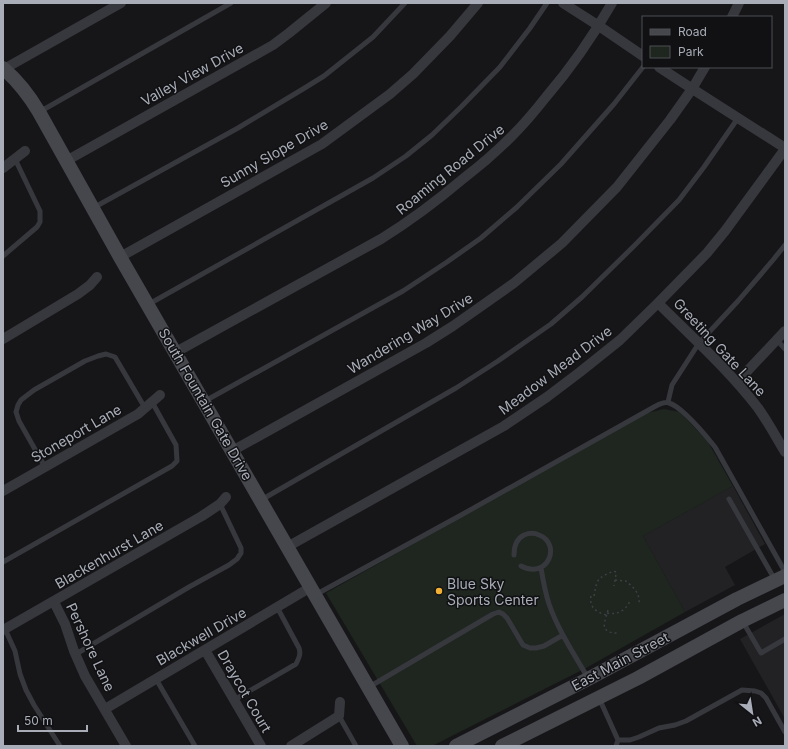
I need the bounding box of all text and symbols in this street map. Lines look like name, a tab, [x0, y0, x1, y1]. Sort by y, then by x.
legend	[642, 16, 772, 68]
text: Road	[678, 24, 707, 39]
street label: Valley View Drive	[138, 39, 246, 109]
text: Park	[678, 44, 704, 59]
street label: Sunny Slope Drive	[217, 115, 331, 191]
street label: Roaming Road Drive	[393, 120, 507, 218]
street label: Wandering Way Drive	[344, 289, 476, 377]
street label: Greeting Gate Lane	[670, 295, 770, 399]
street label: Meadow Mead Drive	[495, 322, 615, 418]
street label: South Fountain Gate Drive	[155, 325, 257, 483]
street label: Stoneport Lane	[28, 400, 124, 466]
street label: Blackenhurst Lane	[52, 516, 166, 592]
place label: Blue Sky Sports Center	[447, 575, 539, 608]
marker: Blue Sky Sports Center	[434, 586, 444, 596]
street label: Pershore Lane	[63, 600, 119, 694]
street label: Blackwell Drive	[153, 603, 249, 669]
street label: East Main Street	[568, 628, 672, 694]
street label: Draycot Court	[215, 647, 276, 736]
north arrow	[732, 693, 772, 733]
scale bar	[18, 707, 87, 733]
text: 50 m	[24, 713, 53, 728]
text: N	[750, 714, 764, 730]

